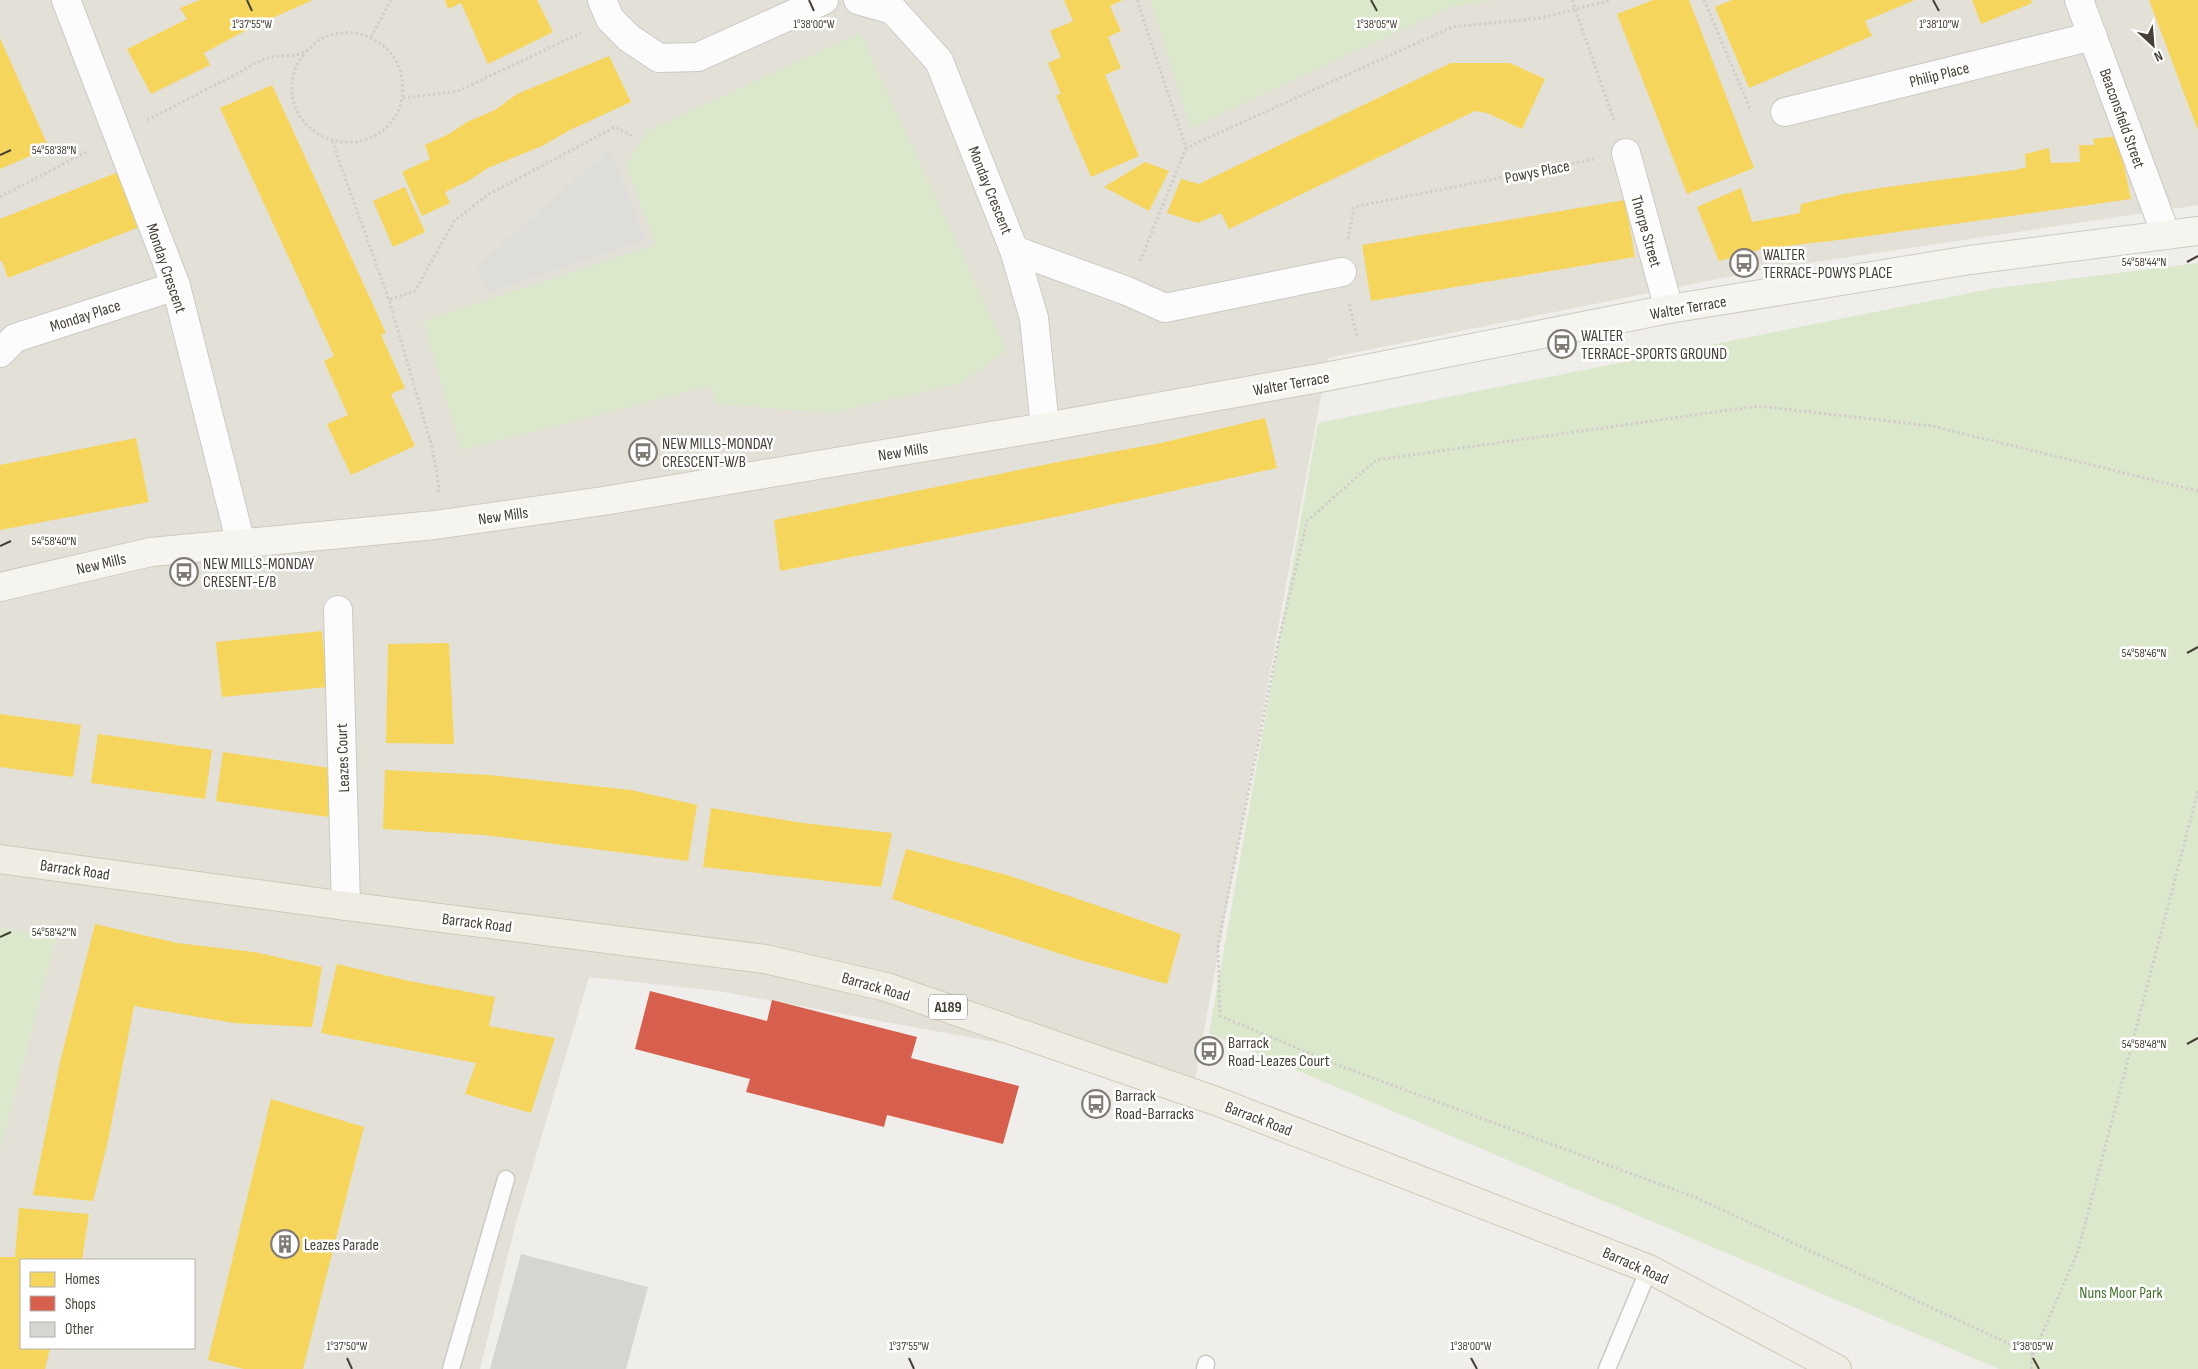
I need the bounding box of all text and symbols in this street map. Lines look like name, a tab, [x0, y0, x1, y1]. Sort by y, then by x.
text: 1°37'55"W	[232, 17, 272, 32]
text: 1°38'00"W	[793, 17, 835, 32]
text: 1°38'05"W	[1357, 17, 1398, 32]
text: 1°38'10"W	[1919, 17, 1959, 32]
north arrow	[2128, 20, 2178, 70]
text: N	[2151, 47, 2166, 66]
street label: Philip Place	[1908, 59, 1971, 92]
street label: Beaconsfield Street	[2095, 66, 2148, 171]
text: 54°58'38"N	[32, 143, 76, 158]
street label: Monday Crescent	[963, 144, 1016, 237]
street label: Powys Place	[1503, 157, 1571, 188]
street label: Thorpe Street	[1626, 193, 1665, 270]
street label: Monday Crescent	[141, 221, 190, 316]
place label: WALTER TERRACE-POWYS PLACE	[1763, 246, 1893, 283]
bus stop icon: WALTER TERRACE-POWYS PLACE	[1729, 248, 1759, 278]
text: 54°58'44"N	[2122, 255, 2166, 270]
street label: Walter Terrace	[1649, 292, 1728, 325]
street label: Monday Place	[48, 296, 123, 337]
place label: WALTER TERRACE-SPORTS GROUND	[1581, 327, 1727, 364]
bus stop icon: WALTER TERRACE-SPORTS GROUND	[1547, 329, 1577, 359]
street label: Walter Terrace	[1252, 368, 1331, 401]
place label: NEW MILLS-MONDAY CRESCENT-W/B	[662, 435, 773, 472]
bus stop icon: NEW MILLS-MONDAY CRESCENT-W/B	[628, 437, 658, 467]
street label: New Mills	[877, 439, 930, 466]
street label: New Mills	[477, 504, 530, 529]
text: 54°58'40"N	[32, 534, 76, 549]
street label: New Mills	[75, 549, 128, 579]
place label: NEW MILLS-MONDAY CRESENT-E/B	[203, 555, 314, 592]
bus stop icon: NEW MILLS-MONDAY CRESENT-E/B	[169, 557, 199, 587]
text: 54°58'46"N	[2122, 646, 2166, 661]
street label: Leazes Court	[333, 723, 354, 793]
street label: Barrack Road	[39, 856, 111, 885]
street label: Barrack Road	[441, 910, 513, 937]
text: 54°58'42"N	[32, 925, 76, 940]
street label: Barrack Road	[839, 969, 912, 1006]
road number: A189	[929, 994, 967, 1020]
place label: Barrack Road-Leazes Court	[1228, 1034, 1330, 1071]
bus stop icon: Barrack Road-Leazes Court	[1194, 1036, 1224, 1066]
text: 54°58'48"N	[2122, 1037, 2166, 1052]
place label: Barrack Road-Barracks	[1115, 1087, 1194, 1124]
bus stop icon: Barrack Road-Barracks	[1081, 1089, 1111, 1119]
street label: Barrack Road	[1222, 1098, 1295, 1141]
building icon: Leazes Parade	[270, 1229, 300, 1259]
place label: Leazes Parade	[304, 1236, 379, 1255]
street label: Barrack Road	[1599, 1243, 1671, 1289]
legend	[20, 1259, 195, 1349]
text: Homes	[65, 1270, 100, 1289]
park label: Nuns Moor Park	[2079, 1284, 2163, 1303]
text: Shops	[65, 1295, 96, 1314]
text: Other	[65, 1320, 94, 1339]
text: 1°37'50"W	[327, 1339, 368, 1354]
text: 1°37'55"W	[889, 1339, 929, 1354]
text: 1°38'00"W	[1450, 1339, 1492, 1354]
text: 1°38'05"W	[2013, 1339, 2054, 1354]

